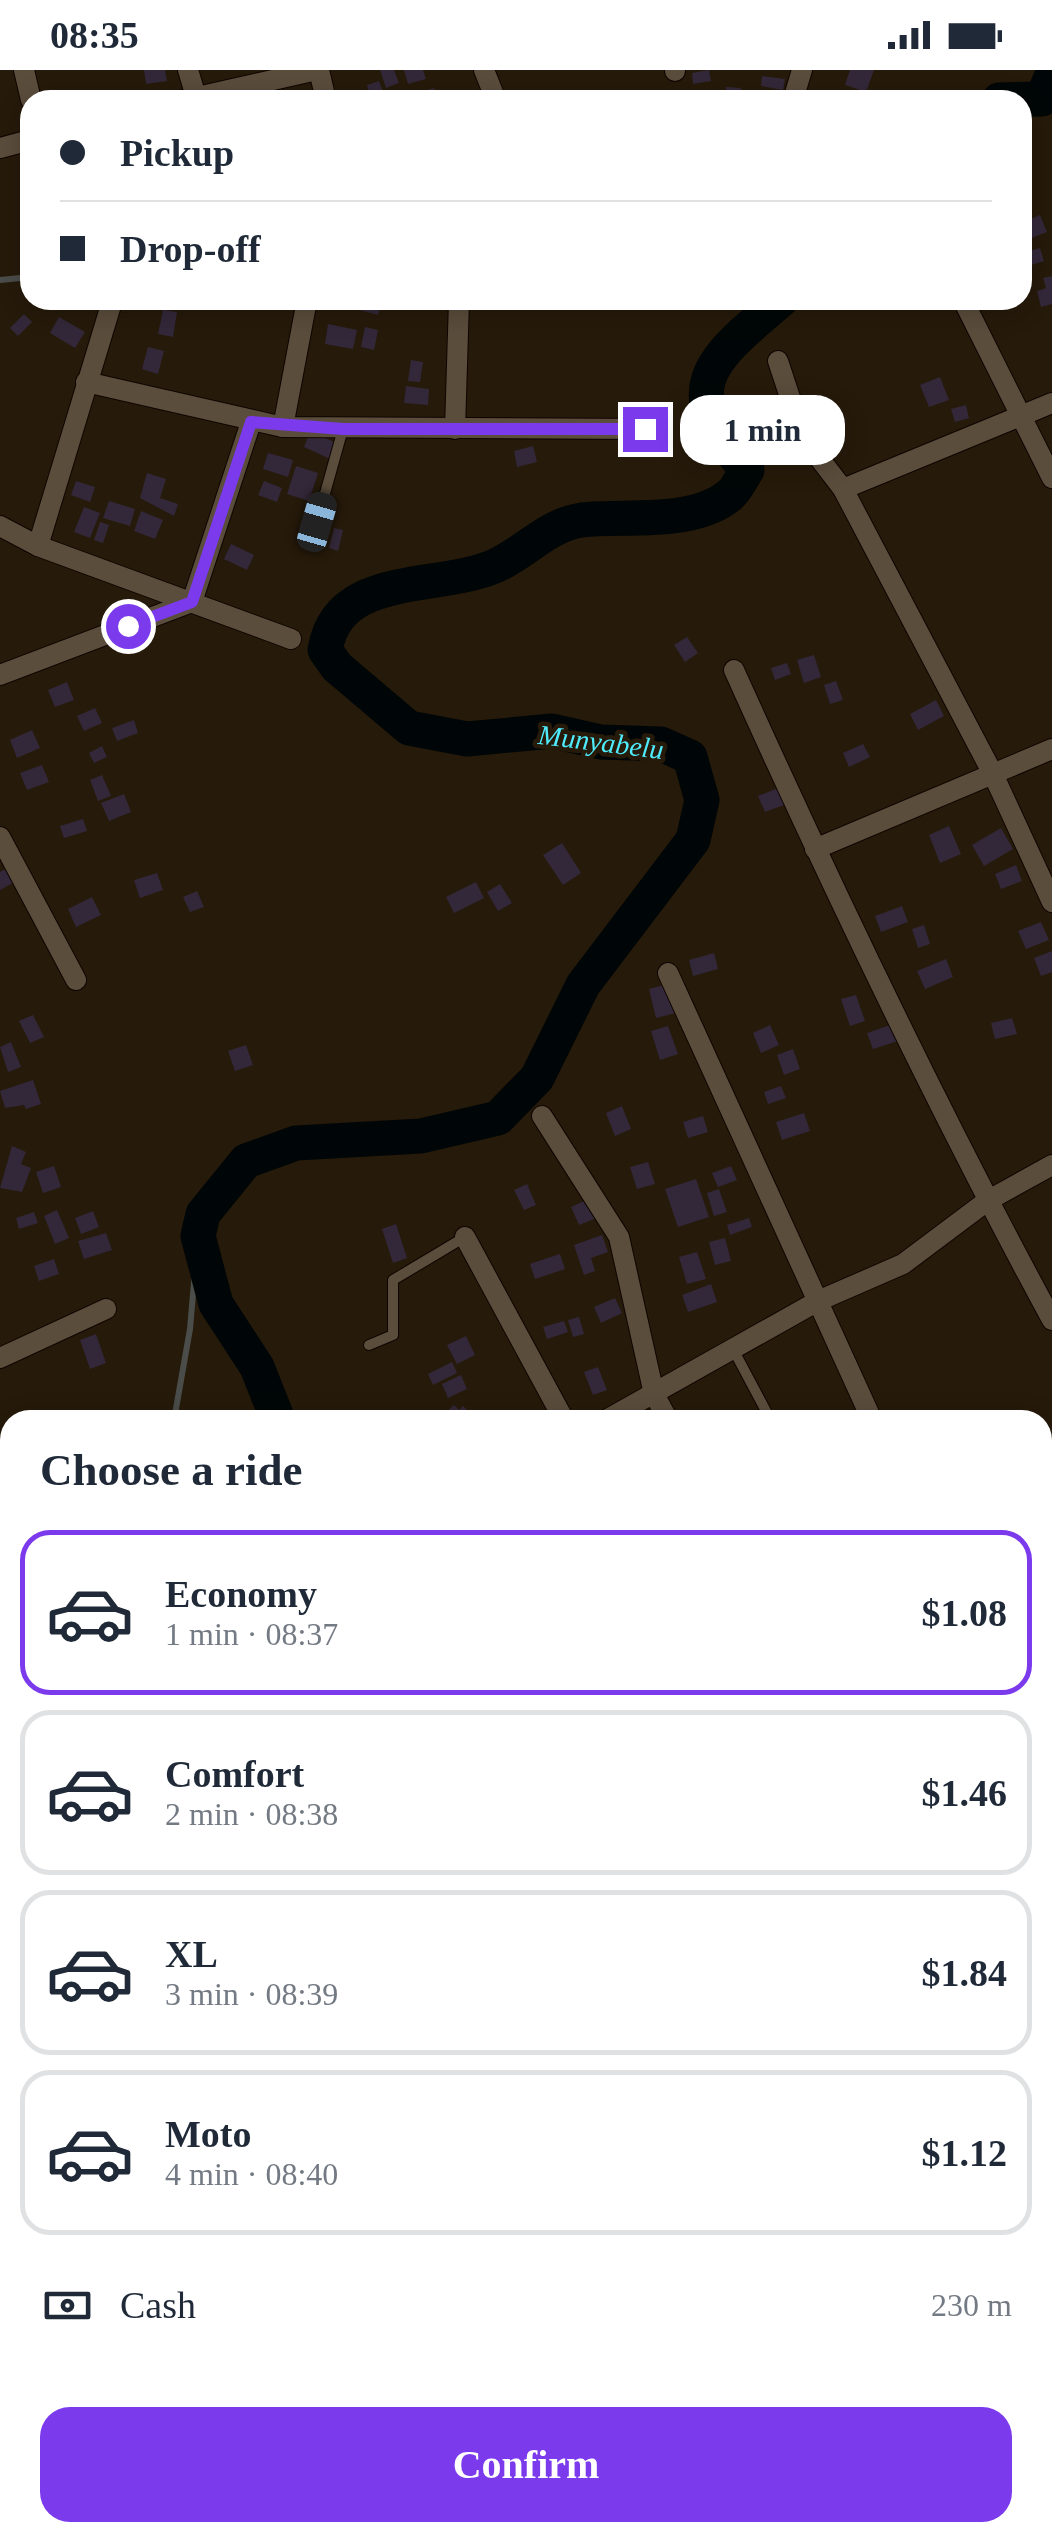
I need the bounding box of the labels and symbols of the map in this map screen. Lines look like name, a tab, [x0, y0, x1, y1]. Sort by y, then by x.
callout: 1 min	[680, 394, 845, 464]
route end	[623, 407, 668, 452]
car	[294, 489, 340, 555]
route start	[106, 604, 151, 649]
water label: Munyabelu	[536, 719, 665, 765]

